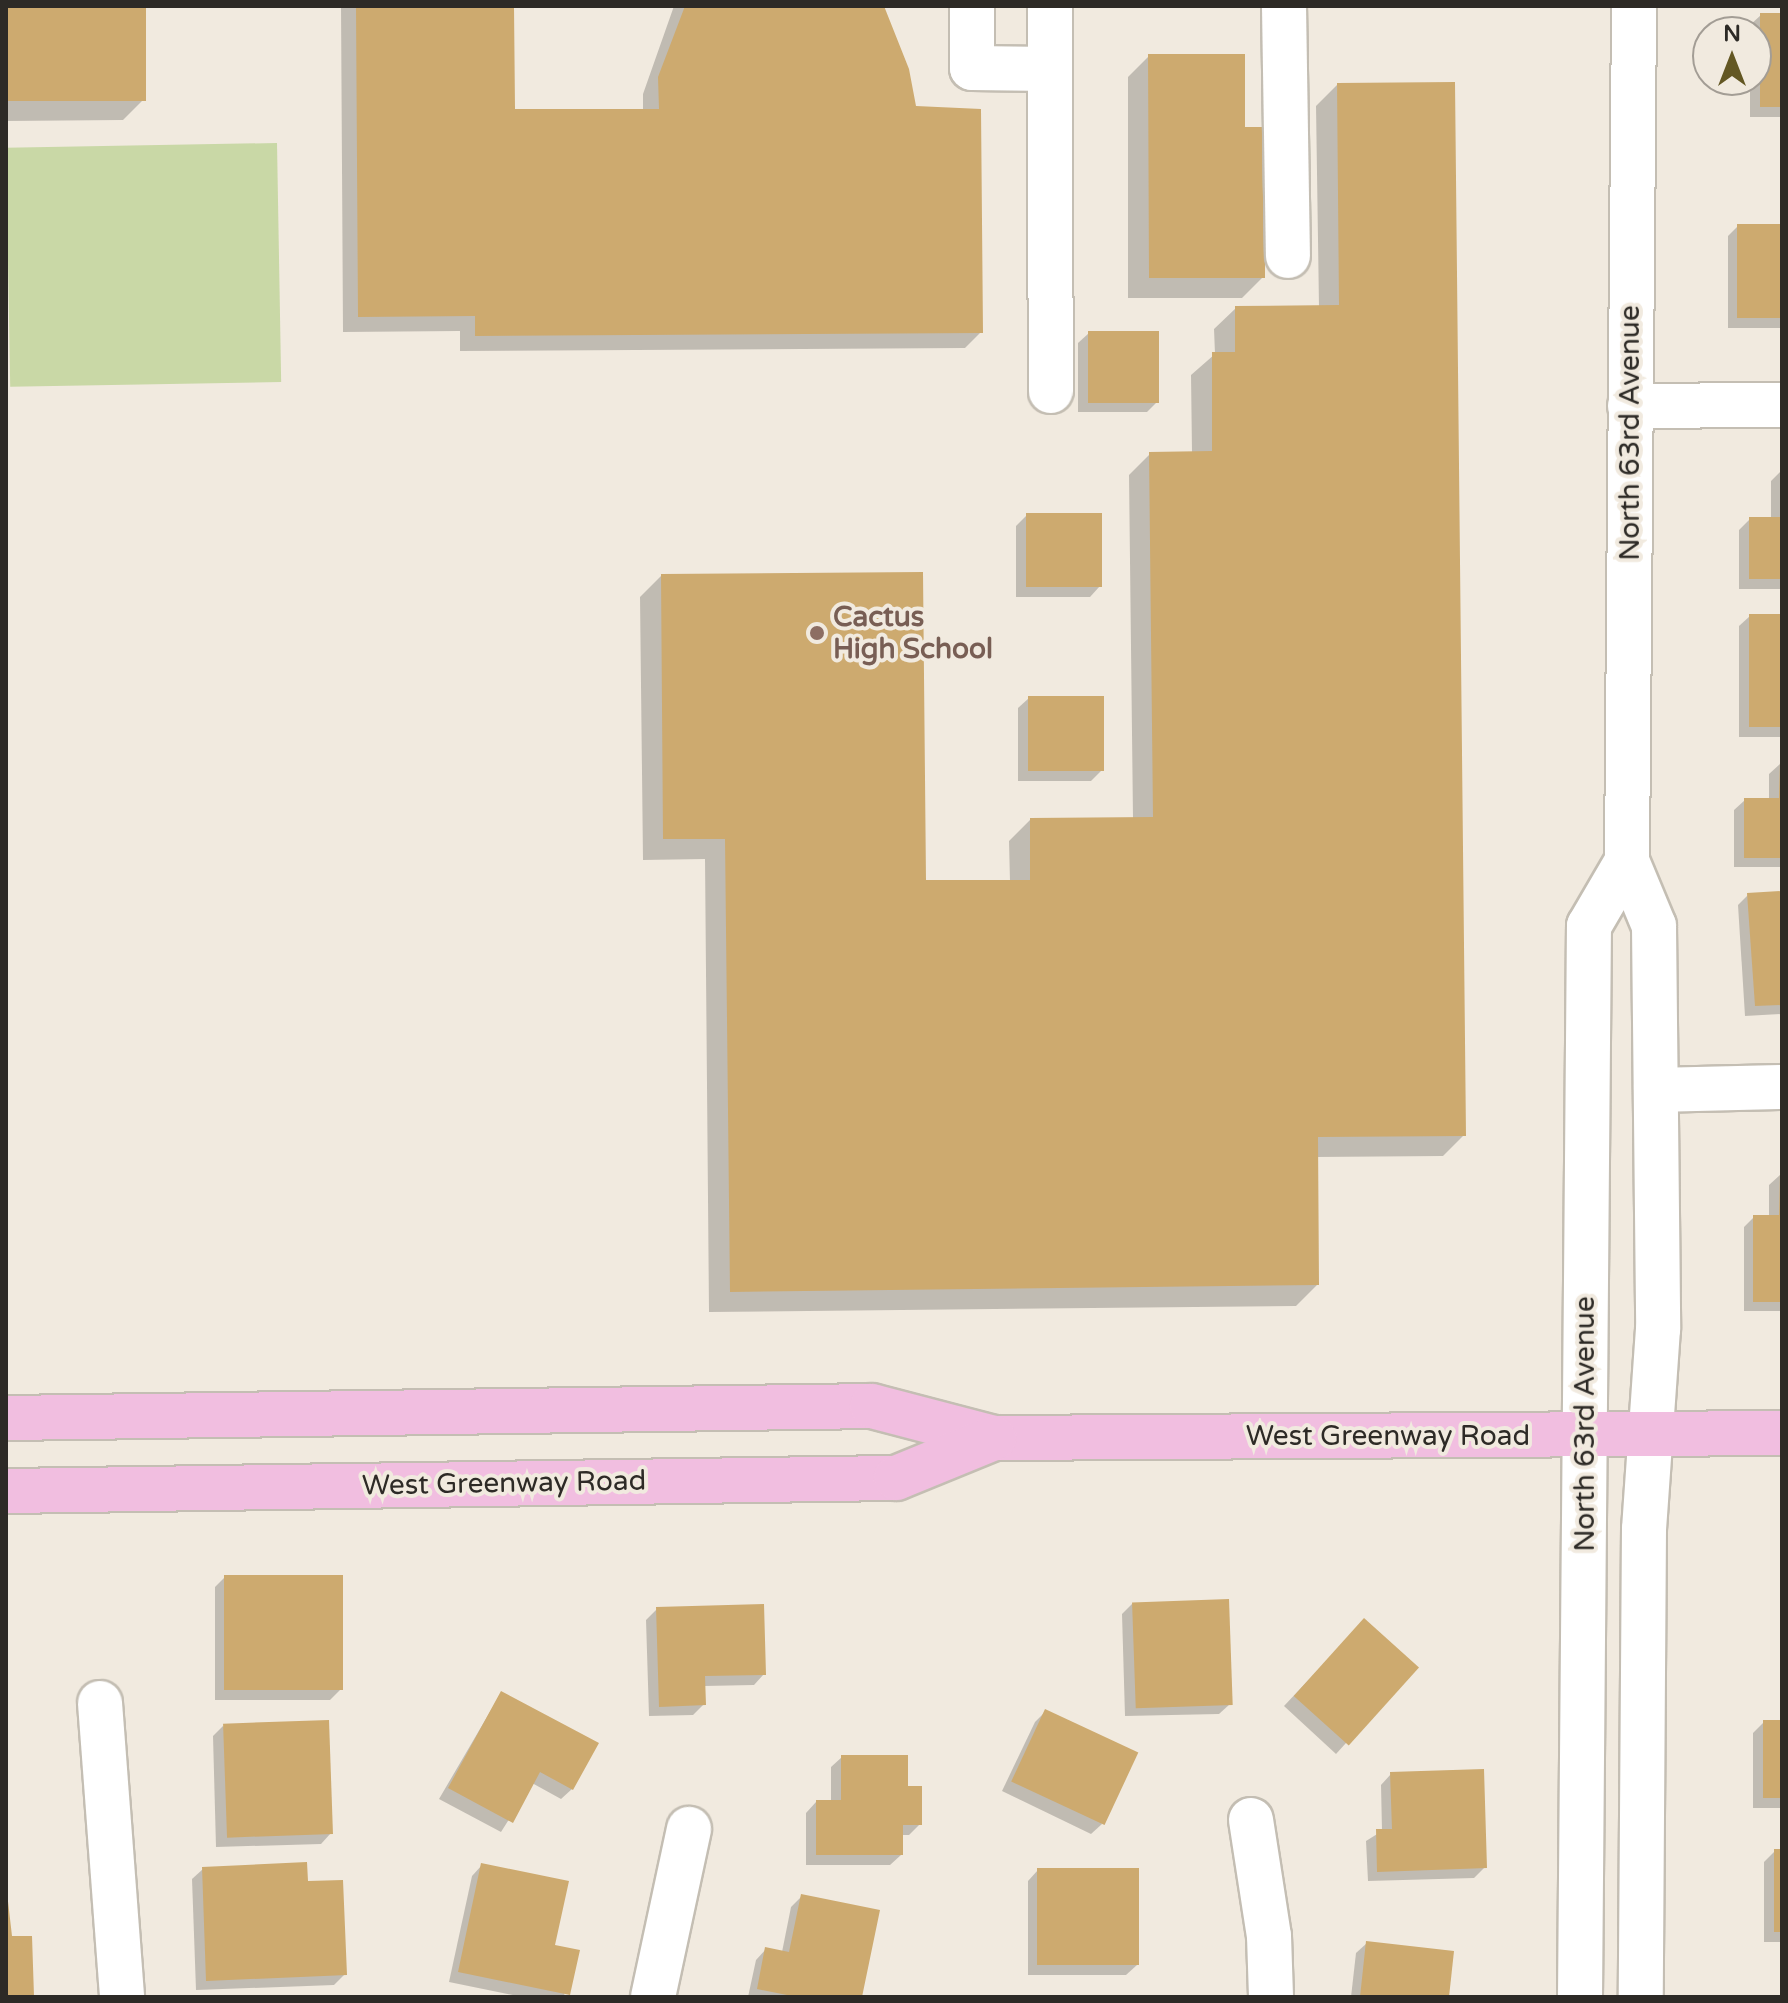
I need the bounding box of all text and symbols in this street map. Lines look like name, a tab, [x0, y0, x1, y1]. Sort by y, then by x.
north arrow	[1692, 16, 1772, 96]
text: N	[1723, 21, 1741, 47]
street label: North 63rd Avenue	[1613, 305, 1647, 561]
place label: Cactus High School	[833, 600, 993, 666]
marker: Cactus High School	[808, 624, 826, 642]
street label: North 63rd Avenue	[1568, 1296, 1602, 1552]
street label: West Greenway Road	[1246, 1419, 1530, 1453]
street label: West Greenway Road	[362, 1464, 646, 1502]

